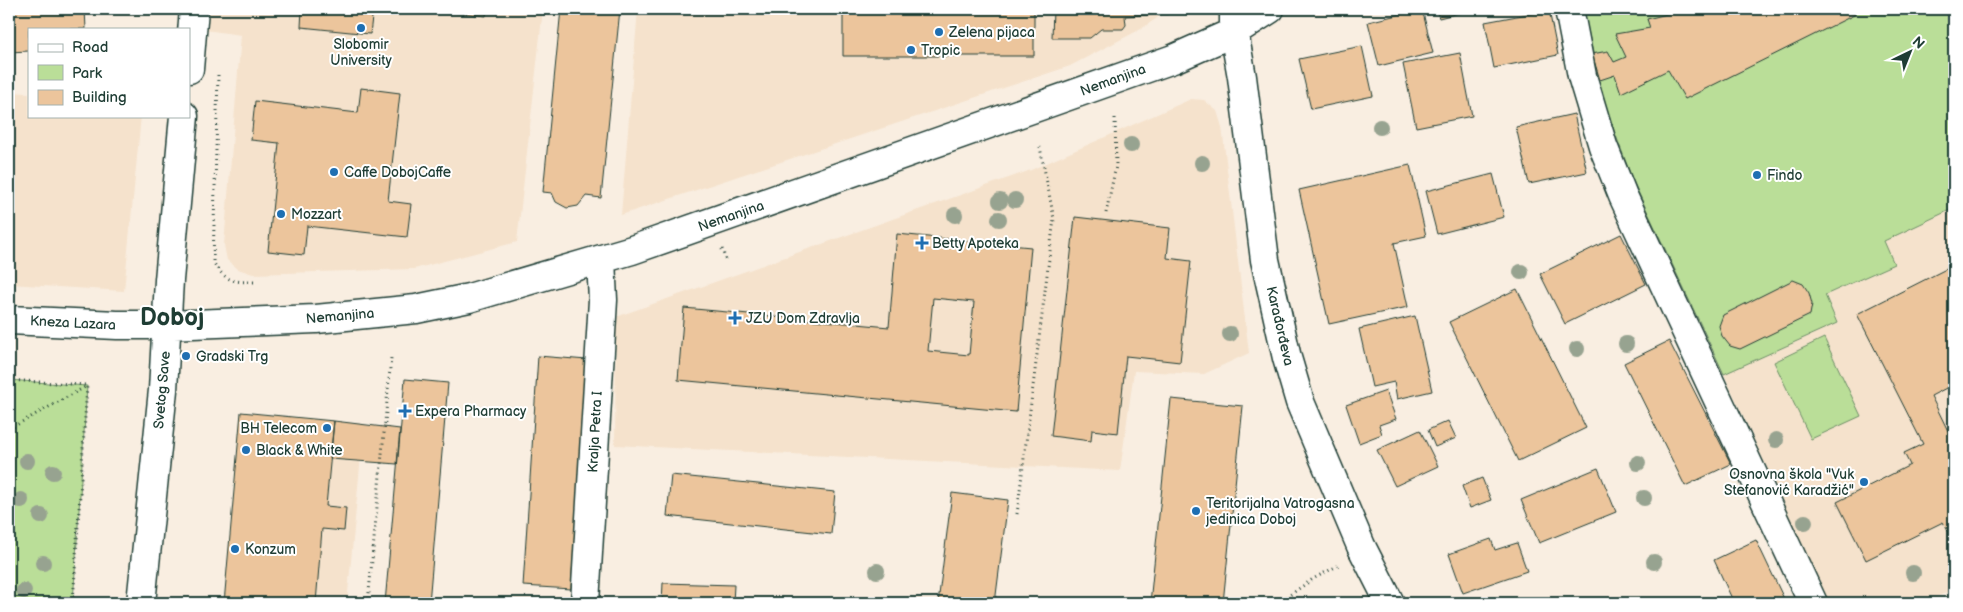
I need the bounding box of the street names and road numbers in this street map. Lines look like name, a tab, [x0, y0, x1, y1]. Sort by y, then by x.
street label: Nemanjina	[1078, 60, 1148, 100]
street label: Nemanjina	[696, 197, 766, 235]
street label: Karađorđeva	[1263, 285, 1297, 367]
street label: Nemanjina	[305, 305, 375, 327]
street label: Kneza Lazara	[30, 312, 117, 334]
street label: Svetog Save	[150, 350, 174, 430]
street label: Kralja Petra I	[584, 391, 606, 473]

